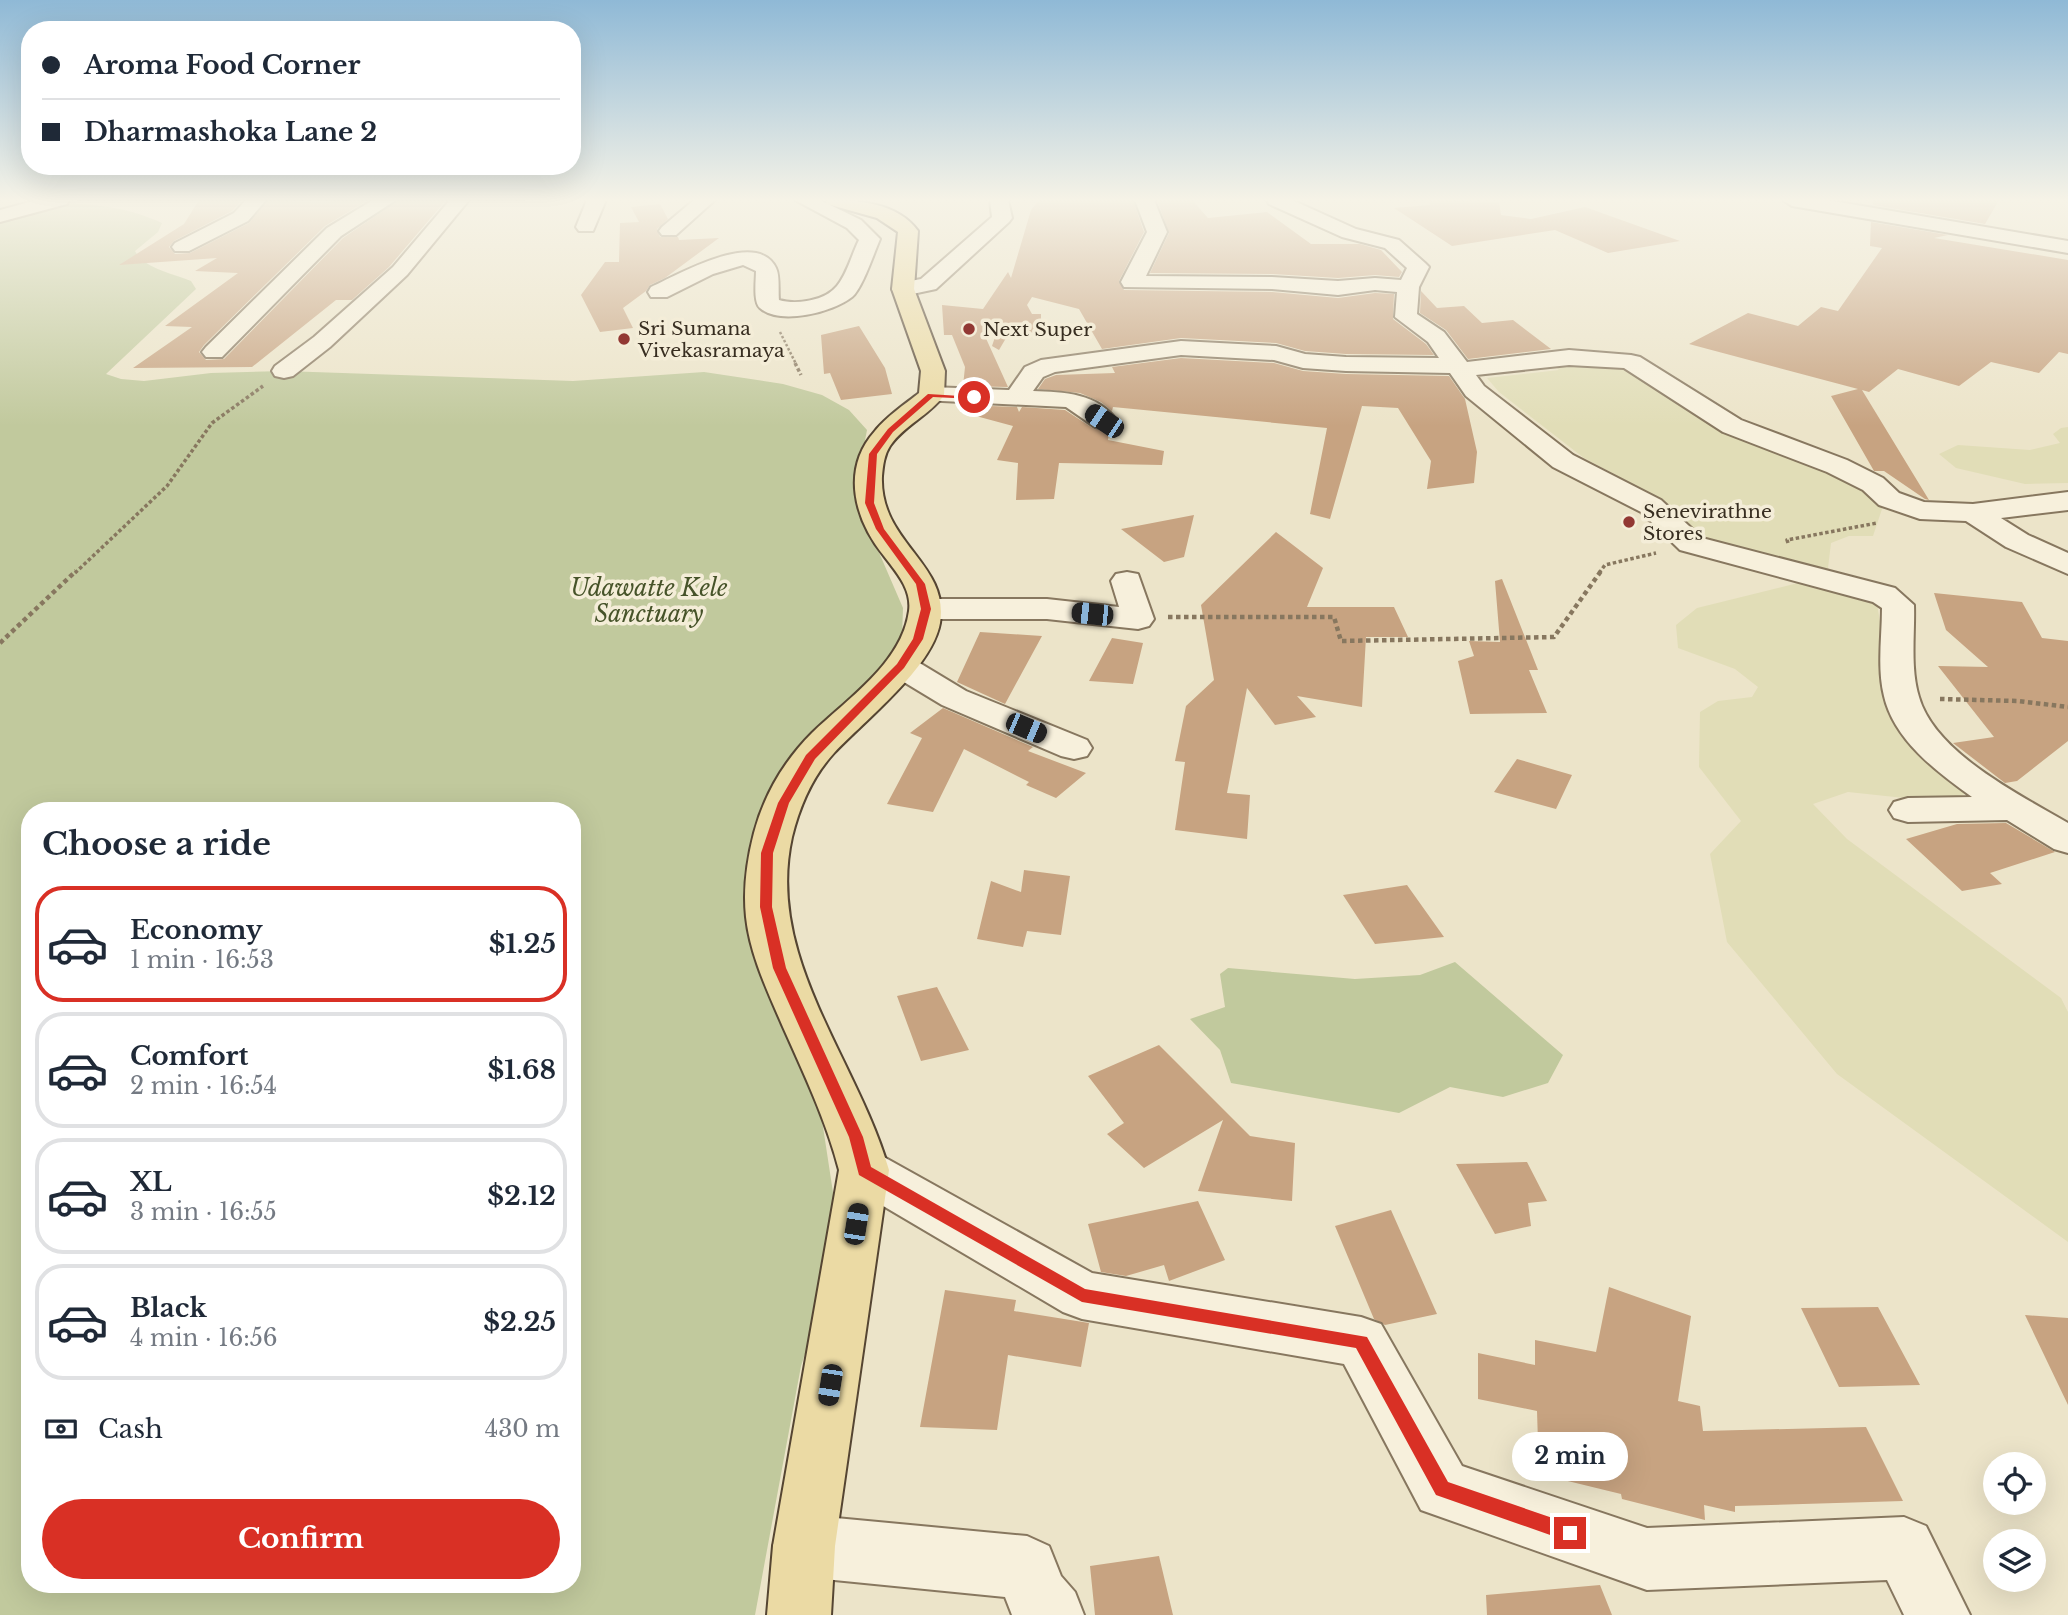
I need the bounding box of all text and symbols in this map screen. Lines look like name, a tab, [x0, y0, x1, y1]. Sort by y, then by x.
text: Aroma Food Corner	[84, 49, 360, 81]
text: Dharmashoka Lane 2	[84, 116, 377, 148]
place label: Sri Sumana Vivekasramaya	[637, 317, 785, 362]
place label: Next Super	[983, 318, 1092, 341]
marker: Next Super	[961, 321, 977, 337]
marker: Sri Sumana Vivekasramaya	[616, 331, 632, 347]
route start	[958, 381, 990, 413]
car	[1081, 401, 1128, 441]
place label: Senevirathne Stores	[1643, 500, 1772, 545]
marker: Senevirathne Stores	[1621, 514, 1637, 530]
park label: Udawatte Kele Sanctuary	[570, 574, 728, 628]
car	[1071, 601, 1114, 627]
car	[1003, 710, 1050, 746]
text: Choose a ride	[42, 824, 271, 864]
icon: car	[46, 913, 109, 976]
text: Economy	[130, 914, 263, 946]
text: $1.25	[489, 928, 556, 960]
text: 1 min · 16:53	[130, 946, 274, 974]
icon: car	[46, 1039, 109, 1102]
text: Comfort	[130, 1040, 248, 1072]
text: $1.68	[487, 1054, 556, 1086]
text: 2 min · 16:54	[130, 1072, 277, 1100]
icon: car	[46, 1165, 109, 1228]
text: XL	[130, 1166, 172, 1198]
text: $2.12	[487, 1180, 556, 1212]
text: 3 min · 16:55	[130, 1198, 277, 1226]
car	[843, 1202, 870, 1246]
icon: car	[46, 1291, 109, 1354]
text: Black	[130, 1292, 207, 1324]
text: $2.25	[483, 1306, 556, 1338]
text: 4 min · 16:56	[130, 1324, 278, 1352]
car	[817, 1363, 844, 1407]
icon: cash	[42, 1410, 80, 1448]
text: Cash	[98, 1413, 163, 1445]
text: 430 m	[485, 1415, 560, 1443]
callout: 2 min	[1512, 1432, 1628, 1480]
text: 2 min	[1534, 1442, 1606, 1470]
map controls	[1983, 1452, 2046, 1592]
button: locate	[1983, 1452, 2046, 1515]
button: Confirm	[42, 1499, 560, 1579]
route end	[1554, 1517, 1586, 1549]
button: layers	[1983, 1529, 2046, 1592]

